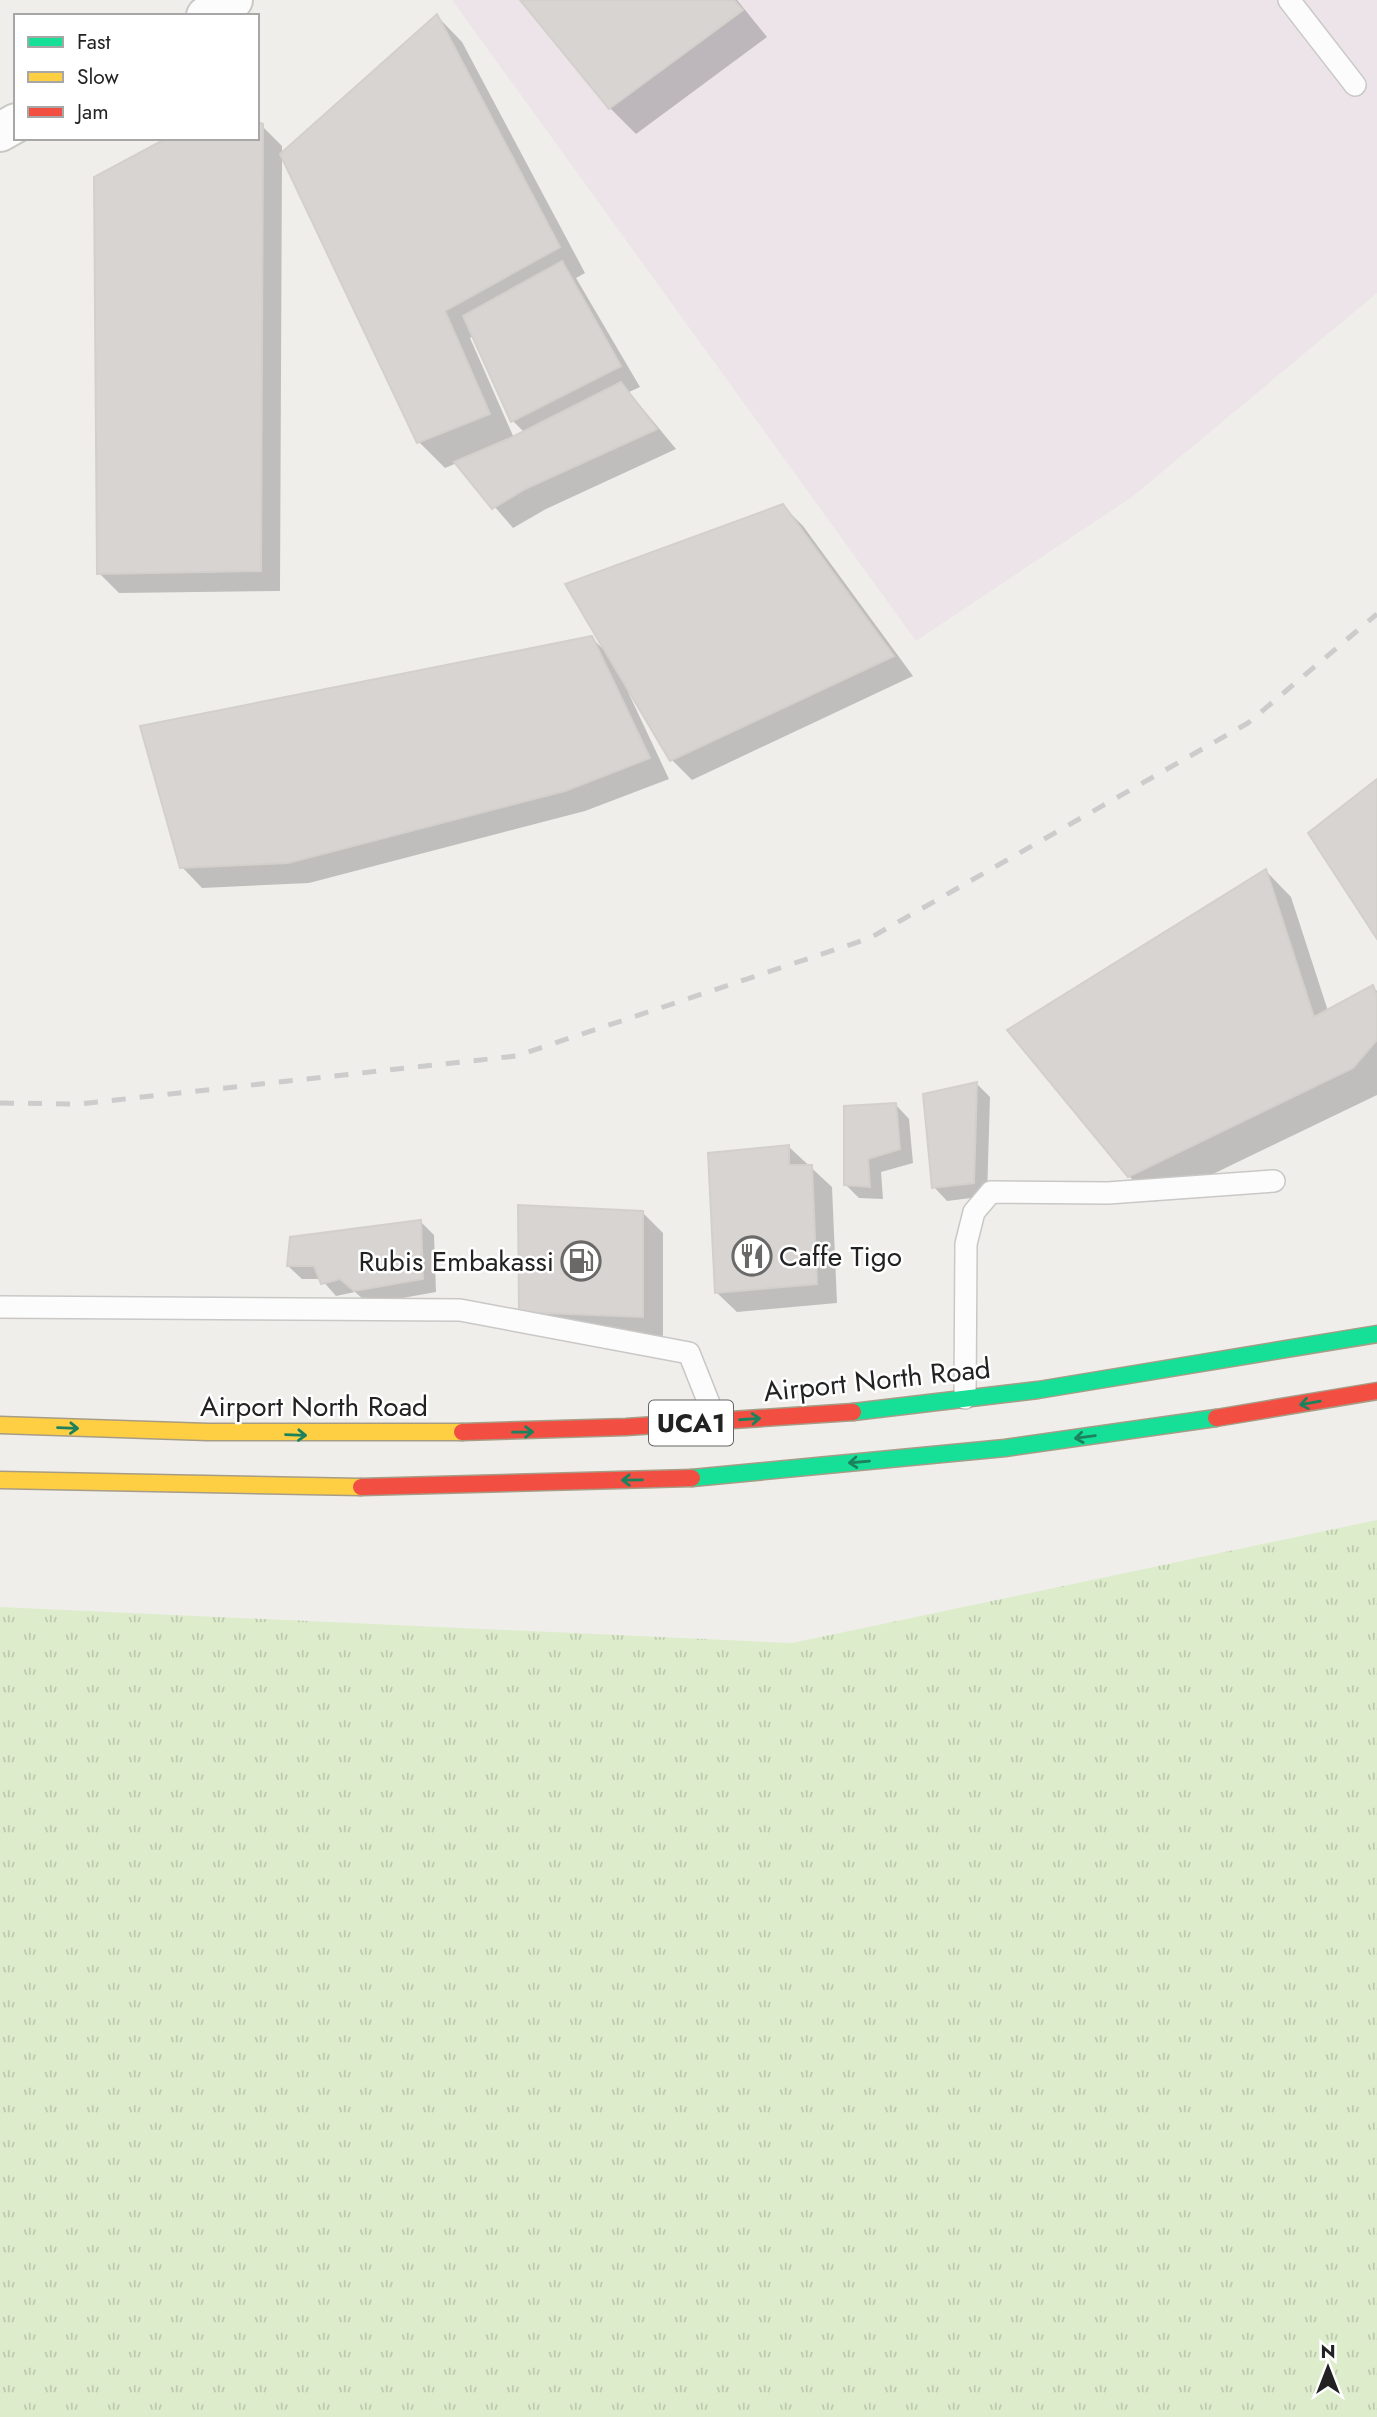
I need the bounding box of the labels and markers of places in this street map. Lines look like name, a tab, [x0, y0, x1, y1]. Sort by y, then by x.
restaurant icon: Caffe Tigo	[731, 1235, 773, 1277]
place label: Caffe Tigo	[779, 1236, 902, 1277]
fuel station icon: Rubis Embakassi	[560, 1240, 602, 1282]
place label: Rubis Embakassi	[358, 1241, 554, 1282]

